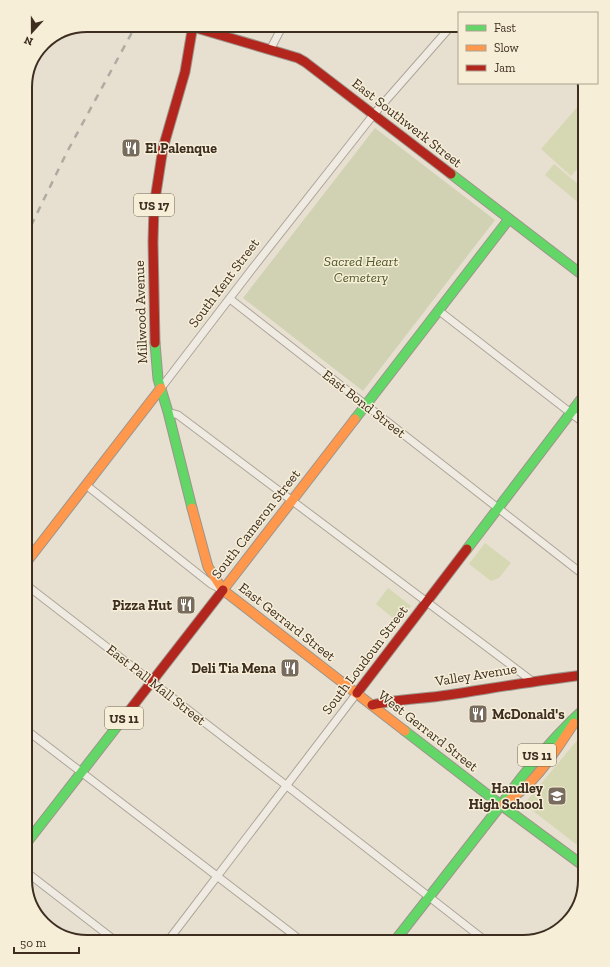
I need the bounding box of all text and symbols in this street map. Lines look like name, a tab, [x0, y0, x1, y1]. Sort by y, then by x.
north arrow	[12, 12, 52, 52]
legend	[458, 12, 598, 84]
text: Fast	[494, 21, 517, 35]
text: N	[22, 33, 35, 48]
text: Slow	[494, 41, 520, 55]
text: Jam	[494, 61, 516, 75]
street label: East Southwerk Street	[349, 75, 466, 172]
restaurant icon: El Palenque	[120, 137, 142, 159]
place label: El Palenque	[145, 140, 217, 157]
road number: US 17	[134, 194, 174, 216]
street label: South Kent Street	[185, 234, 264, 331]
park label: Sacred Heart Cemetery	[324, 253, 398, 286]
street label: Millwood Avenue	[131, 260, 151, 364]
street label: East Bond Street	[319, 366, 410, 442]
street label: South Cameron Street	[208, 465, 304, 582]
street label: East Gerrard Street	[235, 579, 339, 665]
restaurant icon: Pizza Hut	[175, 594, 197, 616]
place label: Pizza Hut	[112, 597, 172, 614]
street label: South Loudoun Street	[318, 602, 412, 718]
street label: East Pall Mall Street	[103, 641, 210, 730]
restaurant icon: Deli Tia Mena	[279, 657, 301, 679]
place label: Deli Tia Mena	[191, 660, 276, 677]
street label: Valley Avenue	[433, 660, 519, 690]
street label: West Gerrard Street	[375, 687, 482, 776]
restaurant icon: McDonald's	[467, 703, 489, 725]
place label: McDonald's	[492, 706, 565, 723]
road number: US 11	[105, 707, 143, 729]
road number: US 11	[518, 744, 556, 766]
place label: Handley High School	[468, 780, 544, 813]
school or university icon: Handley High School	[546, 785, 568, 807]
scale bar	[14, 929, 79, 955]
text: 50 m	[20, 936, 47, 950]

